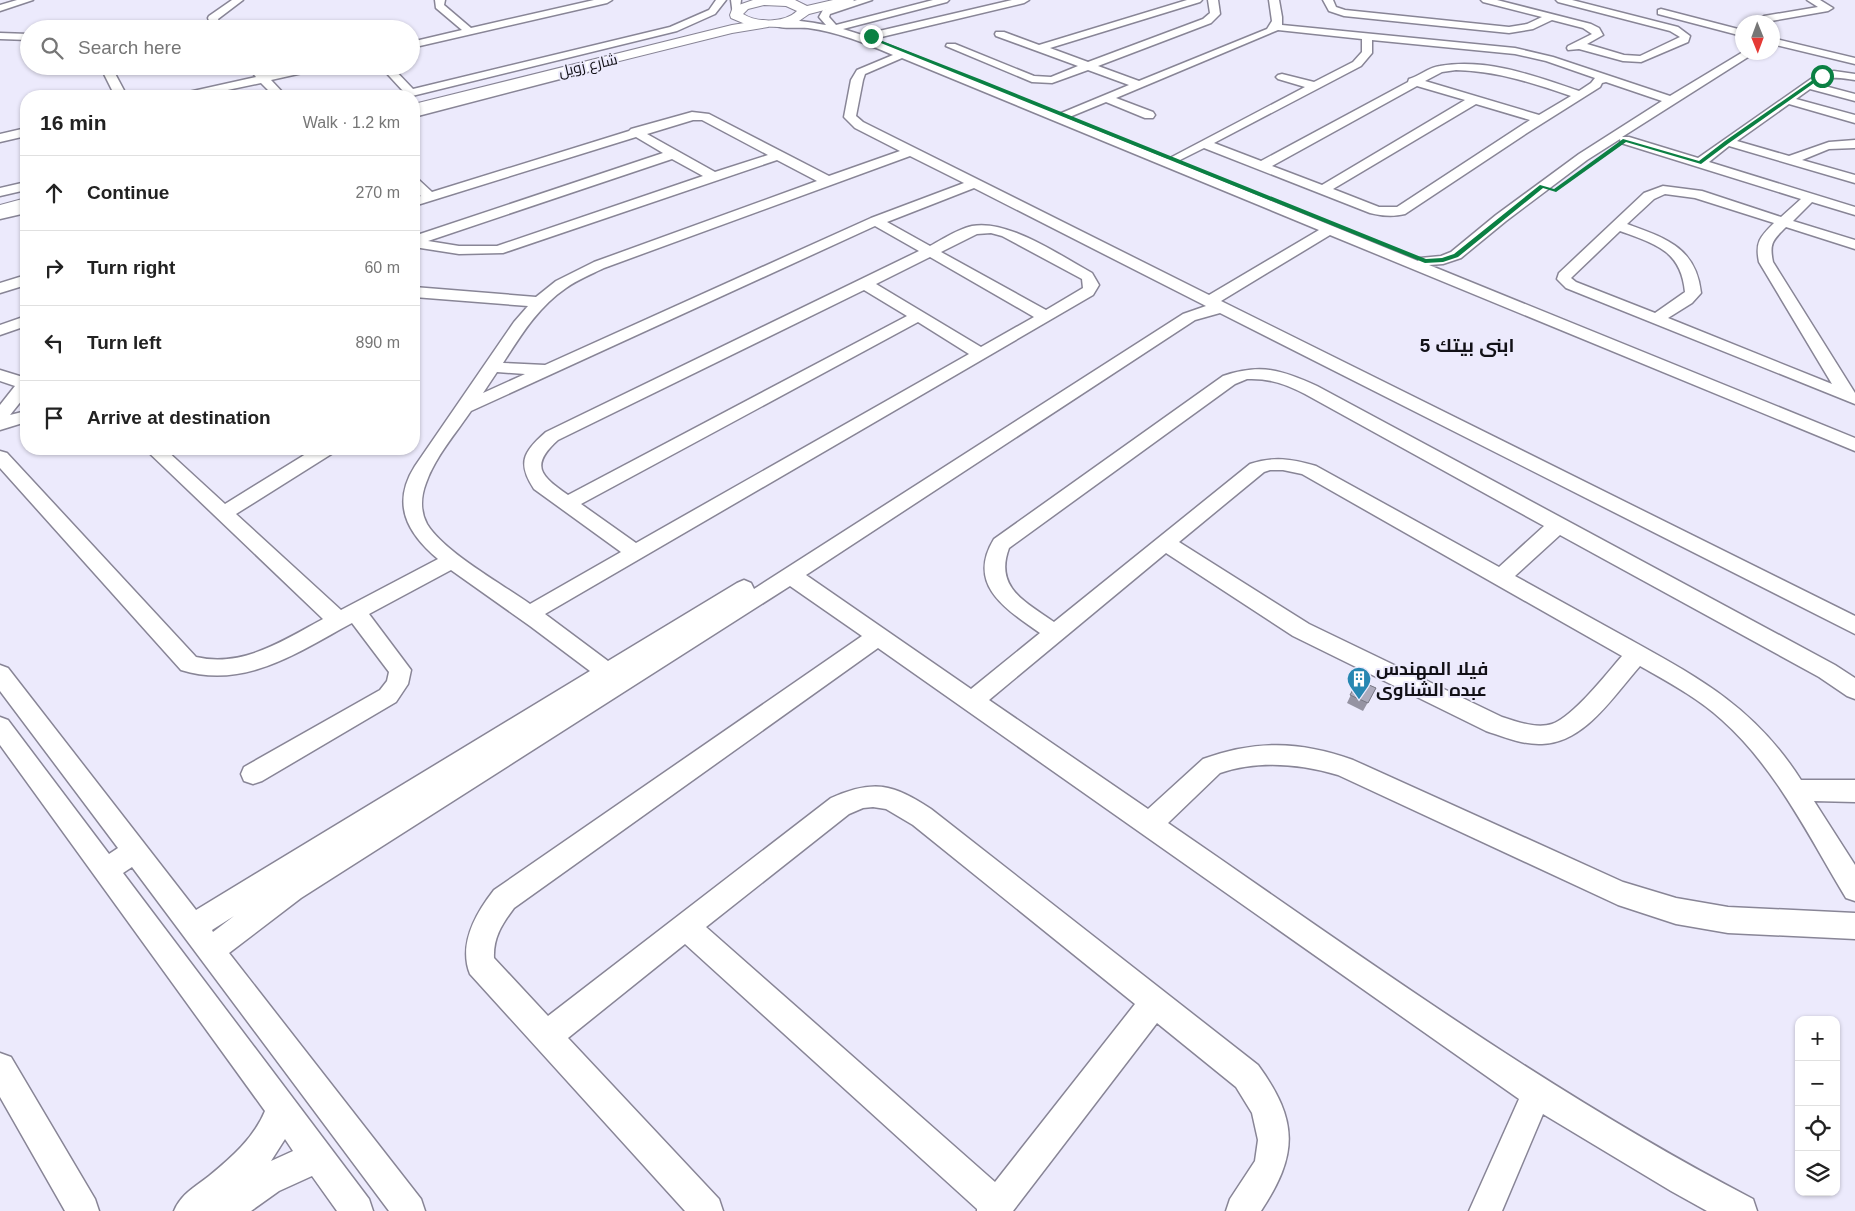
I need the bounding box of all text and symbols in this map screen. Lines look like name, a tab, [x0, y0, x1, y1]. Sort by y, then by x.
north arrow	[1735, 15, 1780, 60]
search box	[20, 20, 420, 75]
route end	[860, 25, 883, 48]
icon: search	[38, 34, 66, 62]
text: Search here	[78, 37, 182, 58]
street label: شارع زويل	[557, 50, 620, 83]
route start	[1811, 65, 1834, 88]
text: 16 min	[40, 111, 107, 134]
text: Walk · 1.2 km	[303, 114, 400, 131]
icon: ahead	[40, 179, 68, 207]
text: Continue	[87, 182, 169, 203]
text: 270 m	[356, 184, 400, 201]
icon: right	[40, 254, 68, 282]
text: Turn right	[87, 257, 175, 278]
text: 60 m	[364, 259, 400, 276]
icon: left	[40, 329, 68, 357]
text: Turn left	[87, 332, 162, 353]
text: 890 m	[356, 334, 400, 351]
district label: ابنى بيتك 5	[1420, 335, 1514, 357]
icon: arrive	[40, 404, 68, 432]
text: Arrive at destination	[87, 407, 271, 428]
place label: فيلا المهندس عبده الشناوى	[1376, 659, 1488, 701]
building icon: فيلا المهندس عبده الشناوى	[1346, 666, 1372, 700]
map controls	[1795, 1016, 1840, 1196]
button: +	[1795, 1016, 1840, 1061]
button: −	[1795, 1061, 1840, 1106]
button: locate	[1795, 1106, 1840, 1151]
button: layers	[1795, 1151, 1840, 1196]

